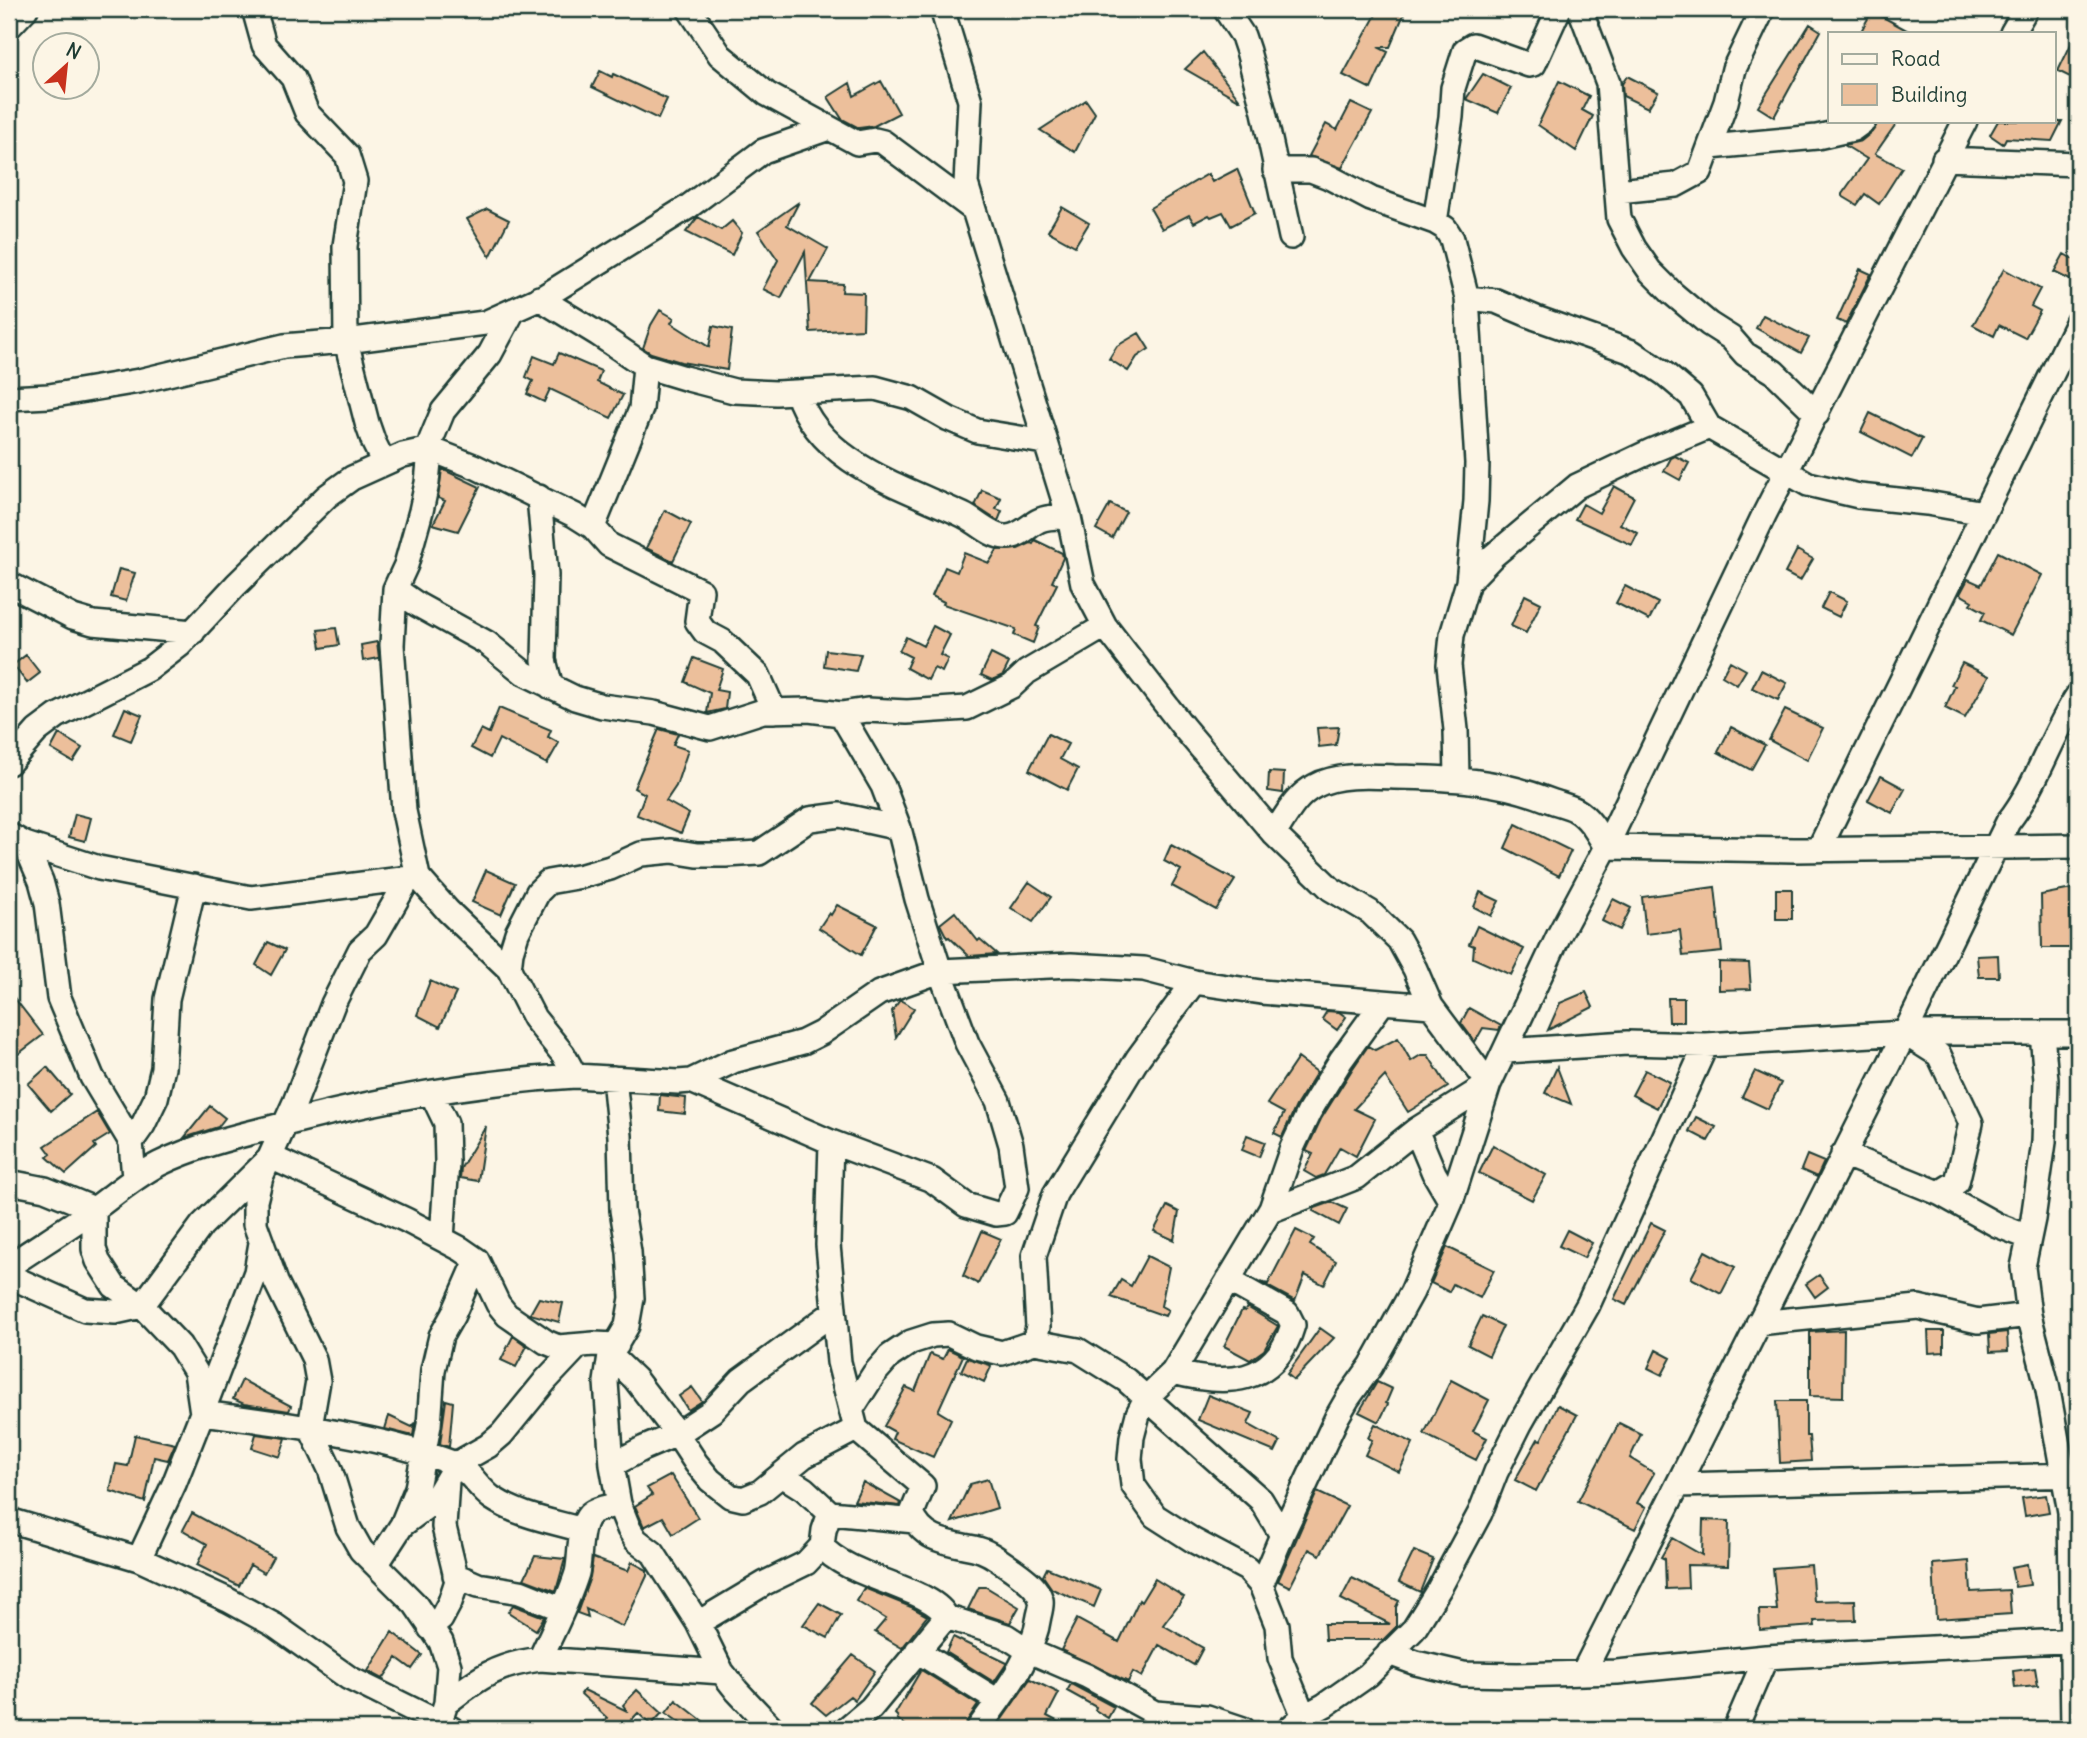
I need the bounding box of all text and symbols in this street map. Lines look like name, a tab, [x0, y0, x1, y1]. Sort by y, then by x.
north arrow	[32, 32, 102, 102]
legend	[1828, 32, 2056, 122]
text: N	[62, 37, 85, 65]
text: Road	[1891, 45, 1940, 72]
text: Building	[1891, 81, 1967, 108]

